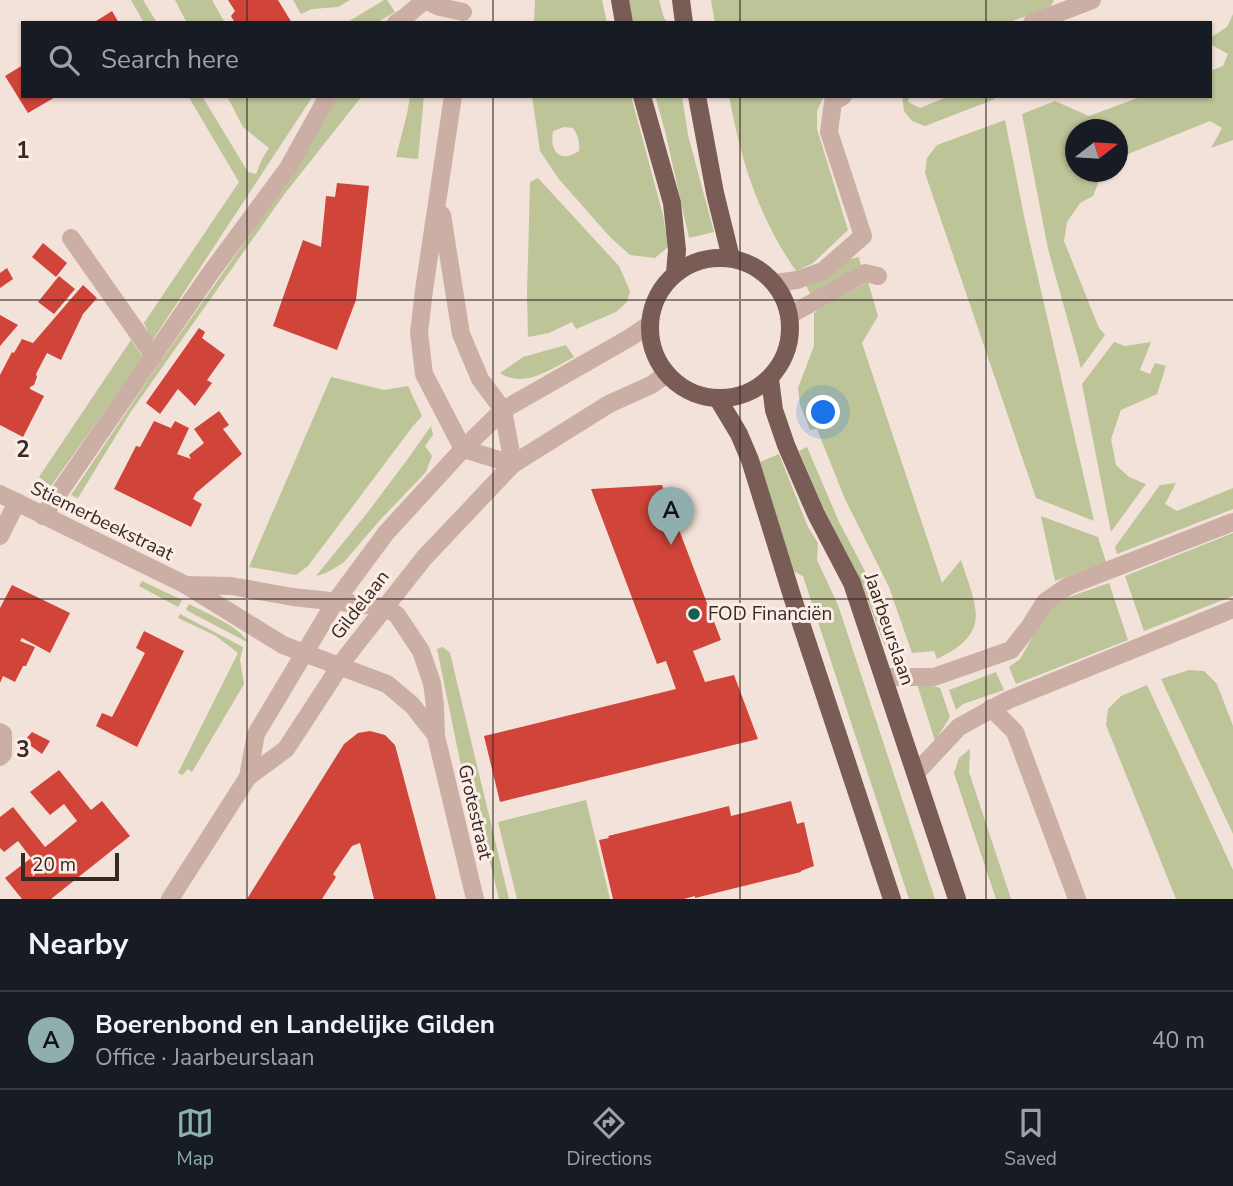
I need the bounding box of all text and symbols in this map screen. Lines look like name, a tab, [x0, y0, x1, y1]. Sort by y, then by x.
search box	[21, 21, 1212, 98]
icon: search	[45, 41, 83, 79]
text: Search here	[101, 42, 239, 77]
north arrow	[1065, 119, 1128, 182]
text: 1	[16, 135, 30, 166]
your location	[806, 395, 840, 429]
text: 2	[16, 434, 30, 465]
street label: Stiemerbeekstraat	[26, 475, 178, 567]
pin: A	[648, 487, 694, 545]
street label: Gildelaan	[325, 565, 395, 645]
street label: Jaarbeurslaan	[857, 568, 920, 689]
place label: FOD Financiën	[708, 601, 832, 627]
marker: FOD Financiën	[686, 606, 702, 622]
text: 3	[16, 734, 30, 765]
street label: Grotestraat	[451, 762, 499, 862]
scale bar	[21, 850, 119, 882]
text: 20 m	[32, 852, 76, 878]
text: Nearby	[28, 924, 128, 965]
text: Boerenbond en Landelijke Gilden	[95, 1007, 495, 1042]
text: A	[42, 1025, 60, 1056]
text: 40 m	[1152, 1025, 1205, 1056]
text: Office · Jaarbeurslaan	[95, 1042, 315, 1073]
tab: Map	[176, 1104, 214, 1172]
tab: Directions	[566, 1104, 652, 1172]
tab: Saved	[1004, 1104, 1057, 1172]

